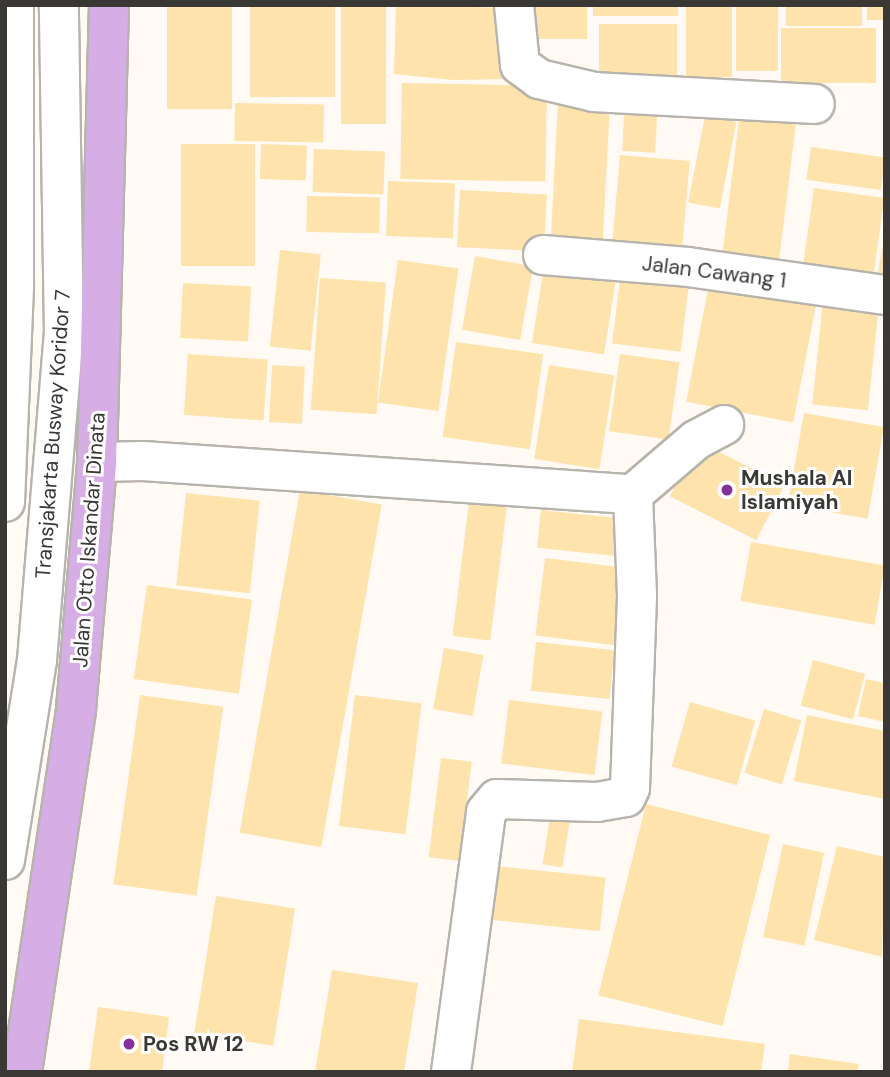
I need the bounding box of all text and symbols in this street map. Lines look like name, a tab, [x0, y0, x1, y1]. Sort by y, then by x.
street label: Jalan Cawang 1	[641, 251, 787, 293]
street label: Transjakarta Busway Koridor 7	[30, 289, 76, 579]
street label: Jalan Otto Iskandar Dinata	[68, 412, 110, 668]
place label: Mushala Al Islamiyah	[741, 465, 852, 515]
marker: Mushala Al Islamiyah	[719, 482, 735, 498]
place label: Pos RW 12	[143, 1031, 243, 1057]
marker: Pos RW 12	[121, 1036, 137, 1052]

